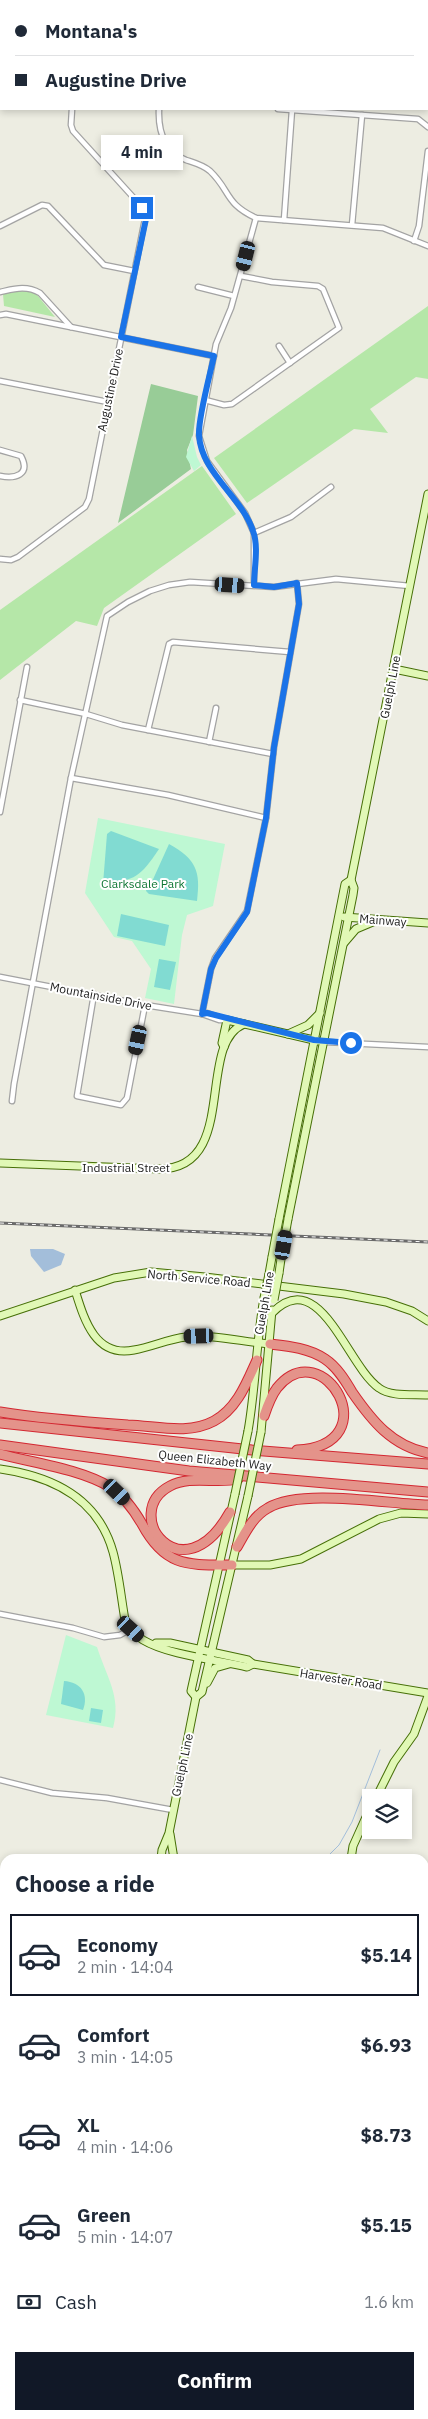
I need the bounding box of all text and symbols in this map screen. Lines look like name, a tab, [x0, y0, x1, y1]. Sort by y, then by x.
text: Montana's	[45, 19, 137, 43]
text: Augustine Drive	[45, 68, 187, 92]
callout: 4 min	[101, 136, 183, 170]
text: 4 min	[121, 142, 163, 162]
route end	[131, 197, 153, 219]
car	[235, 240, 256, 272]
street label: Augustine Drive	[94, 347, 126, 433]
car	[214, 576, 245, 594]
street label: Guelph Line	[377, 654, 404, 720]
park label: Clarksdale Park	[101, 876, 186, 891]
street label: Mainway	[359, 911, 407, 929]
street label: Mountainside Drive	[49, 979, 154, 1013]
car	[127, 1024, 148, 1056]
route start	[340, 1032, 362, 1054]
street label: Industrial Street	[82, 1160, 170, 1175]
car	[274, 1229, 293, 1261]
street label: North Service Road	[147, 1266, 251, 1290]
street label: Guelph Line	[251, 1270, 277, 1336]
car	[183, 1328, 214, 1344]
street label: Queen Elizabeth Way	[158, 1447, 272, 1473]
car	[100, 1476, 133, 1508]
car	[114, 1613, 147, 1645]
street label: Harvester Road	[299, 1665, 383, 1693]
street label: Guelph Line	[168, 1732, 196, 1798]
map controls	[362, 1789, 412, 1839]
button: layers	[362, 1789, 412, 1839]
text: Choose a ride	[15, 1869, 155, 1898]
icon: car	[17, 1933, 62, 1978]
text: Economy	[77, 1933, 158, 1957]
text: $5.14	[360, 1943, 412, 1967]
text: 2 min · 14:04	[77, 1957, 173, 1977]
icon: car	[17, 2023, 62, 2068]
text: Comfort	[77, 2023, 150, 2047]
text: $6.93	[360, 2033, 412, 2057]
text: 3 min · 14:05	[77, 2047, 173, 2067]
icon: car	[17, 2113, 62, 2158]
text: XL	[77, 2113, 100, 2137]
text: $8.73	[360, 2123, 412, 2147]
text: 4 min · 14:06	[77, 2137, 173, 2157]
icon: car	[17, 2203, 62, 2248]
text: Green	[77, 2203, 131, 2227]
text: $5.15	[360, 2213, 412, 2237]
text: 5 min · 14:07	[77, 2227, 173, 2247]
icon: cash	[15, 2288, 43, 2316]
text: Cash	[55, 2290, 97, 2314]
text: 1.6 km	[364, 2292, 414, 2312]
button: Confirm	[15, 2352, 414, 2410]

